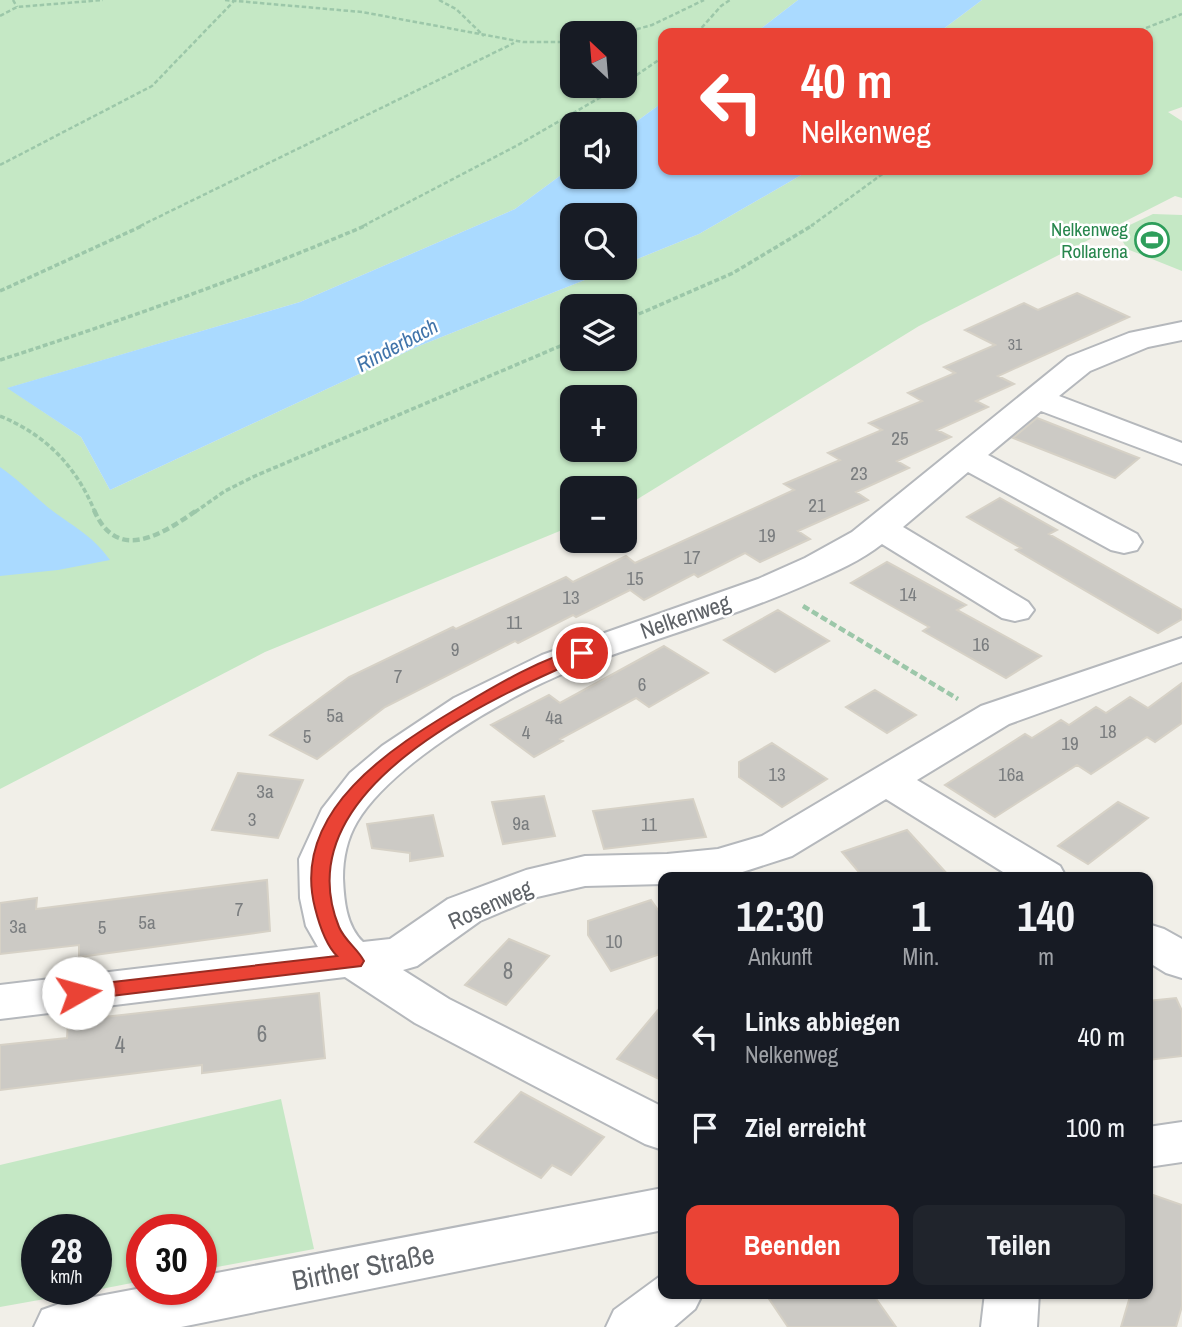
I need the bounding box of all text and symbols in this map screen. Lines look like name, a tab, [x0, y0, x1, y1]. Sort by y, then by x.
north arrow	[560, 21, 637, 98]
map controls	[560, 21, 637, 553]
text: 40 m	[801, 47, 893, 113]
icon: left	[686, 56, 777, 147]
text: Nelkenweg	[801, 110, 931, 153]
button: sound	[560, 112, 637, 189]
button: search	[560, 203, 637, 280]
place label: Nelkenweg Rollarena	[1051, 216, 1128, 264]
sports icon: Nelkenweg Rollarena	[1133, 221, 1171, 259]
button: layers	[560, 294, 637, 371]
water label: Rinderbach	[351, 311, 443, 379]
house number: 31	[1008, 333, 1023, 355]
button: +	[560, 385, 637, 462]
house number: 25	[891, 425, 909, 451]
house number: 23	[850, 460, 868, 486]
button: −	[560, 476, 637, 553]
house number: 21	[808, 492, 826, 518]
house number: 19	[758, 522, 776, 548]
house number: 17	[683, 544, 701, 570]
house number: 15	[626, 565, 644, 591]
house number: 14	[899, 581, 917, 607]
house number: 13	[562, 584, 580, 610]
street label: Nelkenweg	[636, 586, 735, 646]
house number: 11	[506, 609, 522, 635]
pin	[552, 623, 612, 683]
house number: 16	[972, 631, 990, 657]
icon: arrive	[563, 634, 601, 672]
house number: 9	[451, 636, 459, 662]
house number: 7	[394, 663, 403, 689]
house number: 6	[638, 671, 646, 697]
house number: 5a	[326, 702, 344, 728]
house number: 4a	[545, 704, 563, 730]
house number: 18	[1099, 718, 1117, 744]
house number: 4	[522, 719, 531, 745]
house number: 5	[303, 723, 312, 749]
house number: 19	[1061, 730, 1079, 756]
house number: 13	[768, 761, 786, 787]
house number: 16a	[998, 761, 1024, 787]
house number: 3a	[256, 778, 274, 804]
house number: 3	[248, 806, 256, 832]
house number: 9a	[512, 810, 530, 836]
house number: 11	[641, 811, 657, 837]
street label: Rosenweg	[443, 872, 537, 936]
text: 12:30	[736, 888, 824, 944]
text: 1	[911, 888, 930, 944]
text: 140	[1017, 888, 1075, 944]
house number: 7	[235, 896, 244, 922]
house number: 5a	[138, 909, 156, 935]
house number: 3a	[9, 913, 27, 939]
house number: 5	[98, 914, 107, 940]
house number: 10	[605, 928, 623, 954]
text: Ankunft	[748, 941, 812, 972]
text: Min.	[902, 941, 939, 972]
text: m	[1038, 941, 1054, 972]
house number: 8	[503, 955, 513, 986]
position arrow	[41, 956, 115, 1030]
text: Links abbiegen	[745, 1004, 900, 1039]
house number: 6	[257, 1018, 267, 1049]
icon: left	[686, 1018, 724, 1056]
text: 40 m	[1078, 1019, 1125, 1054]
house number: 4	[115, 1029, 126, 1060]
text: Nelkenweg	[745, 1039, 838, 1070]
icon: arrive	[686, 1109, 724, 1147]
text: Ziel erreicht	[745, 1110, 866, 1145]
text: 100 m	[1066, 1110, 1125, 1145]
button: Beenden	[686, 1205, 899, 1285]
button: Teilen	[913, 1205, 1125, 1285]
speed limit sign: 30	[126, 1214, 217, 1305]
text: 28	[51, 1227, 82, 1274]
street label: Birther Straße	[289, 1235, 437, 1299]
text: km/h	[51, 1264, 83, 1289]

